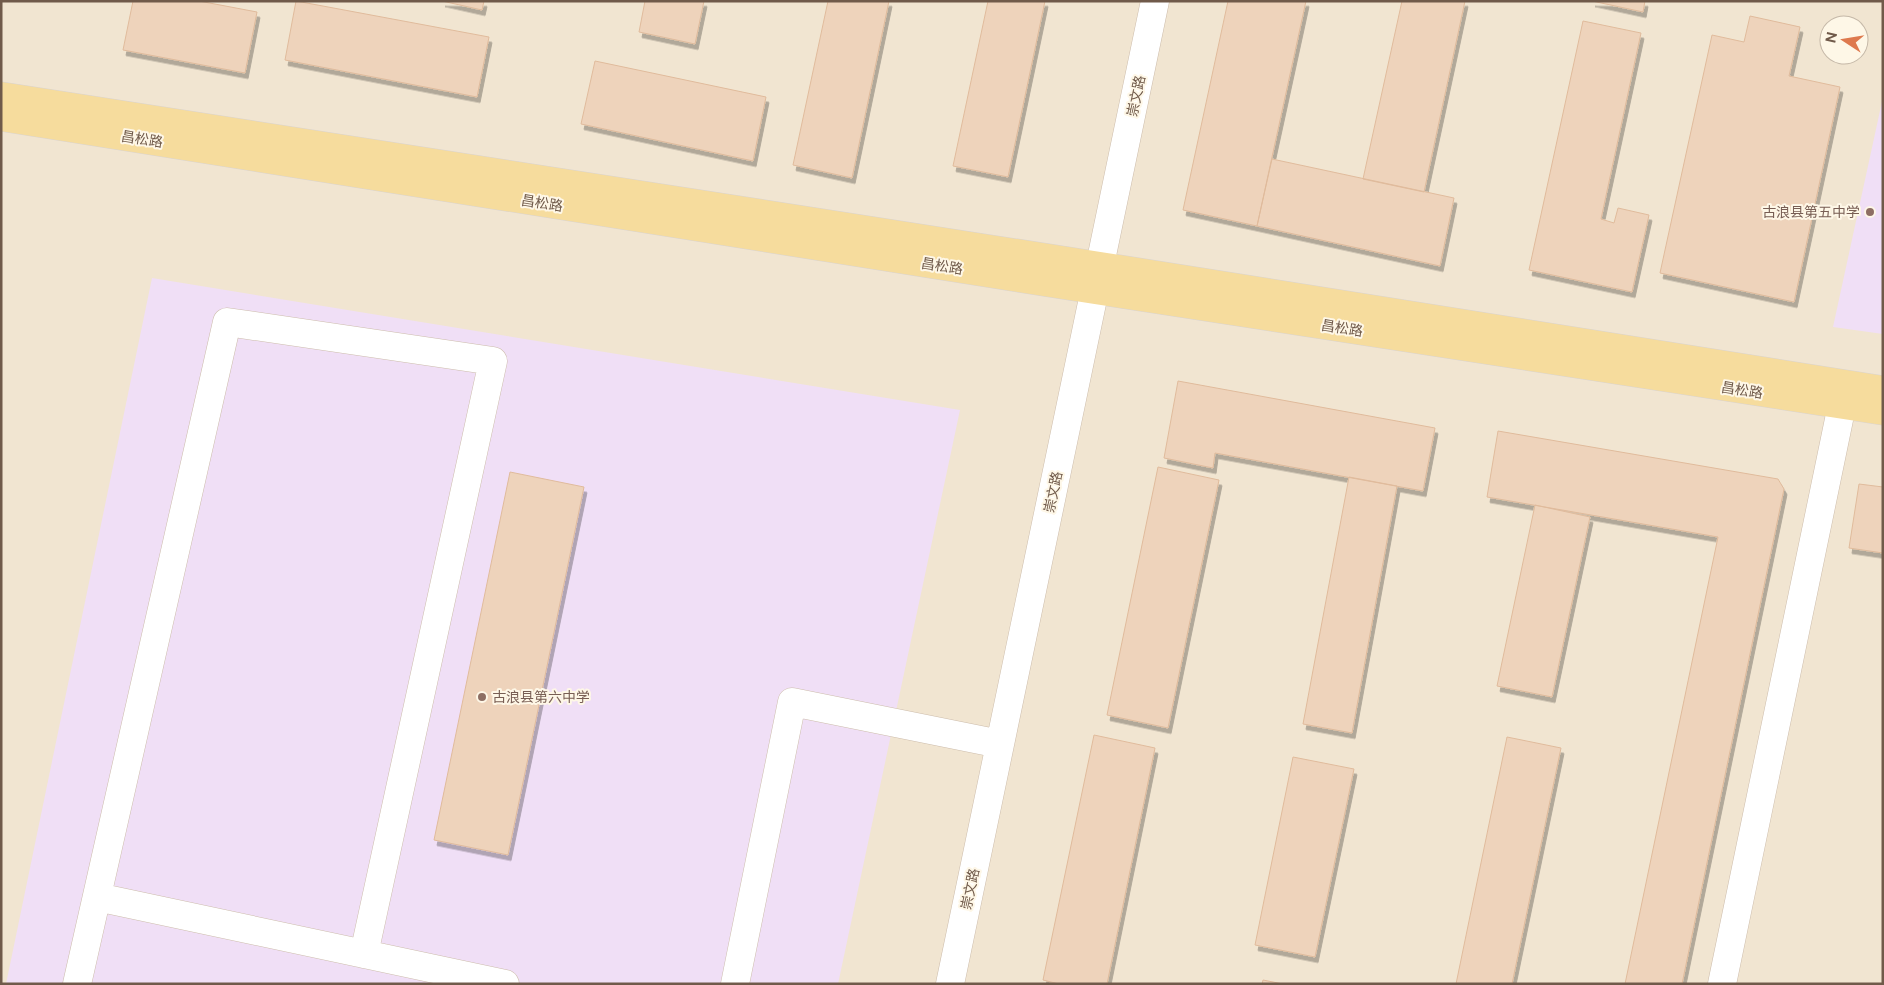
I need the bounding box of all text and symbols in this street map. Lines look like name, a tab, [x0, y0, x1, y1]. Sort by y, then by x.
north arrow	[1819, 15, 1869, 65]
text: N	[1822, 30, 1840, 44]
street label: 崇文路	[1124, 74, 1148, 118]
street label: 昌松路	[120, 128, 164, 150]
street label: 昌松路	[520, 192, 564, 214]
place label: 古浪县第五中学	[1762, 204, 1860, 220]
marker: 古浪县第五中学	[1864, 206, 1876, 218]
street label: 昌松路	[920, 255, 964, 277]
street label: 昌松路	[1320, 317, 1364, 339]
street label: 昌松路	[1720, 379, 1764, 401]
street label: 崇文路	[1041, 470, 1065, 514]
place label: 古浪县第六中学	[492, 689, 590, 705]
marker: 古浪县第六中学	[476, 691, 488, 703]
street label: 崇文路	[958, 867, 982, 911]

